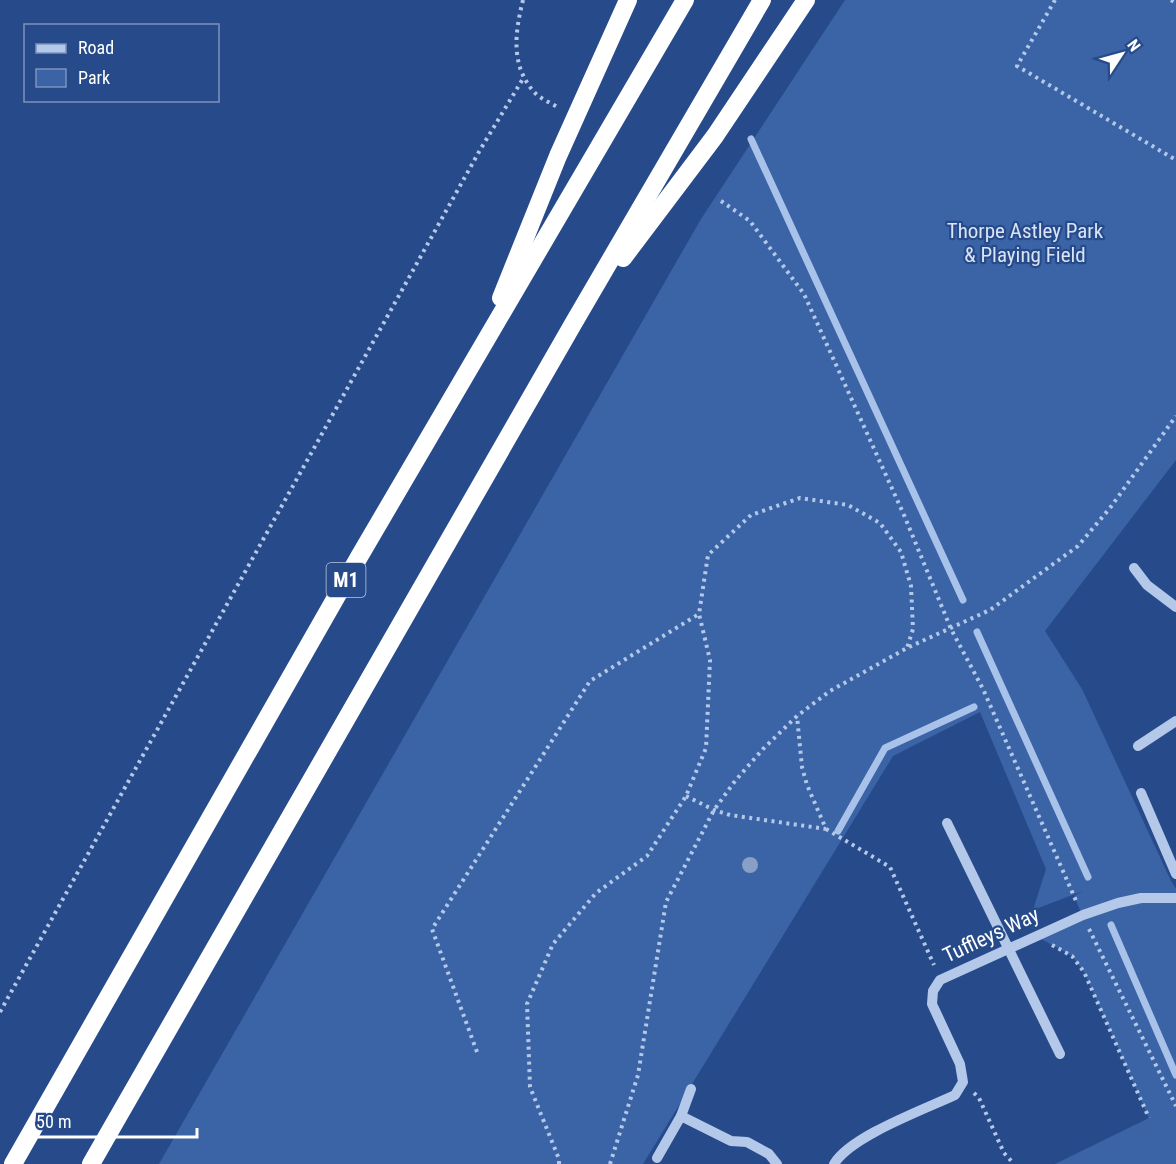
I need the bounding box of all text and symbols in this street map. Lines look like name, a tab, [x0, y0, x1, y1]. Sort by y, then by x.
legend	[24, 24, 219, 102]
north arrow	[1092, 24, 1152, 84]
text: N	[1123, 36, 1144, 55]
text: Road	[78, 37, 114, 58]
text: Park	[78, 67, 110, 88]
park label: Thorpe Astley Park & Playing Field	[947, 219, 1104, 267]
road number: M1	[326, 563, 366, 597]
street label: Tuffleys Way	[939, 902, 1043, 968]
scale bar	[27, 1101, 196, 1139]
text: 50 m	[36, 1111, 71, 1132]

